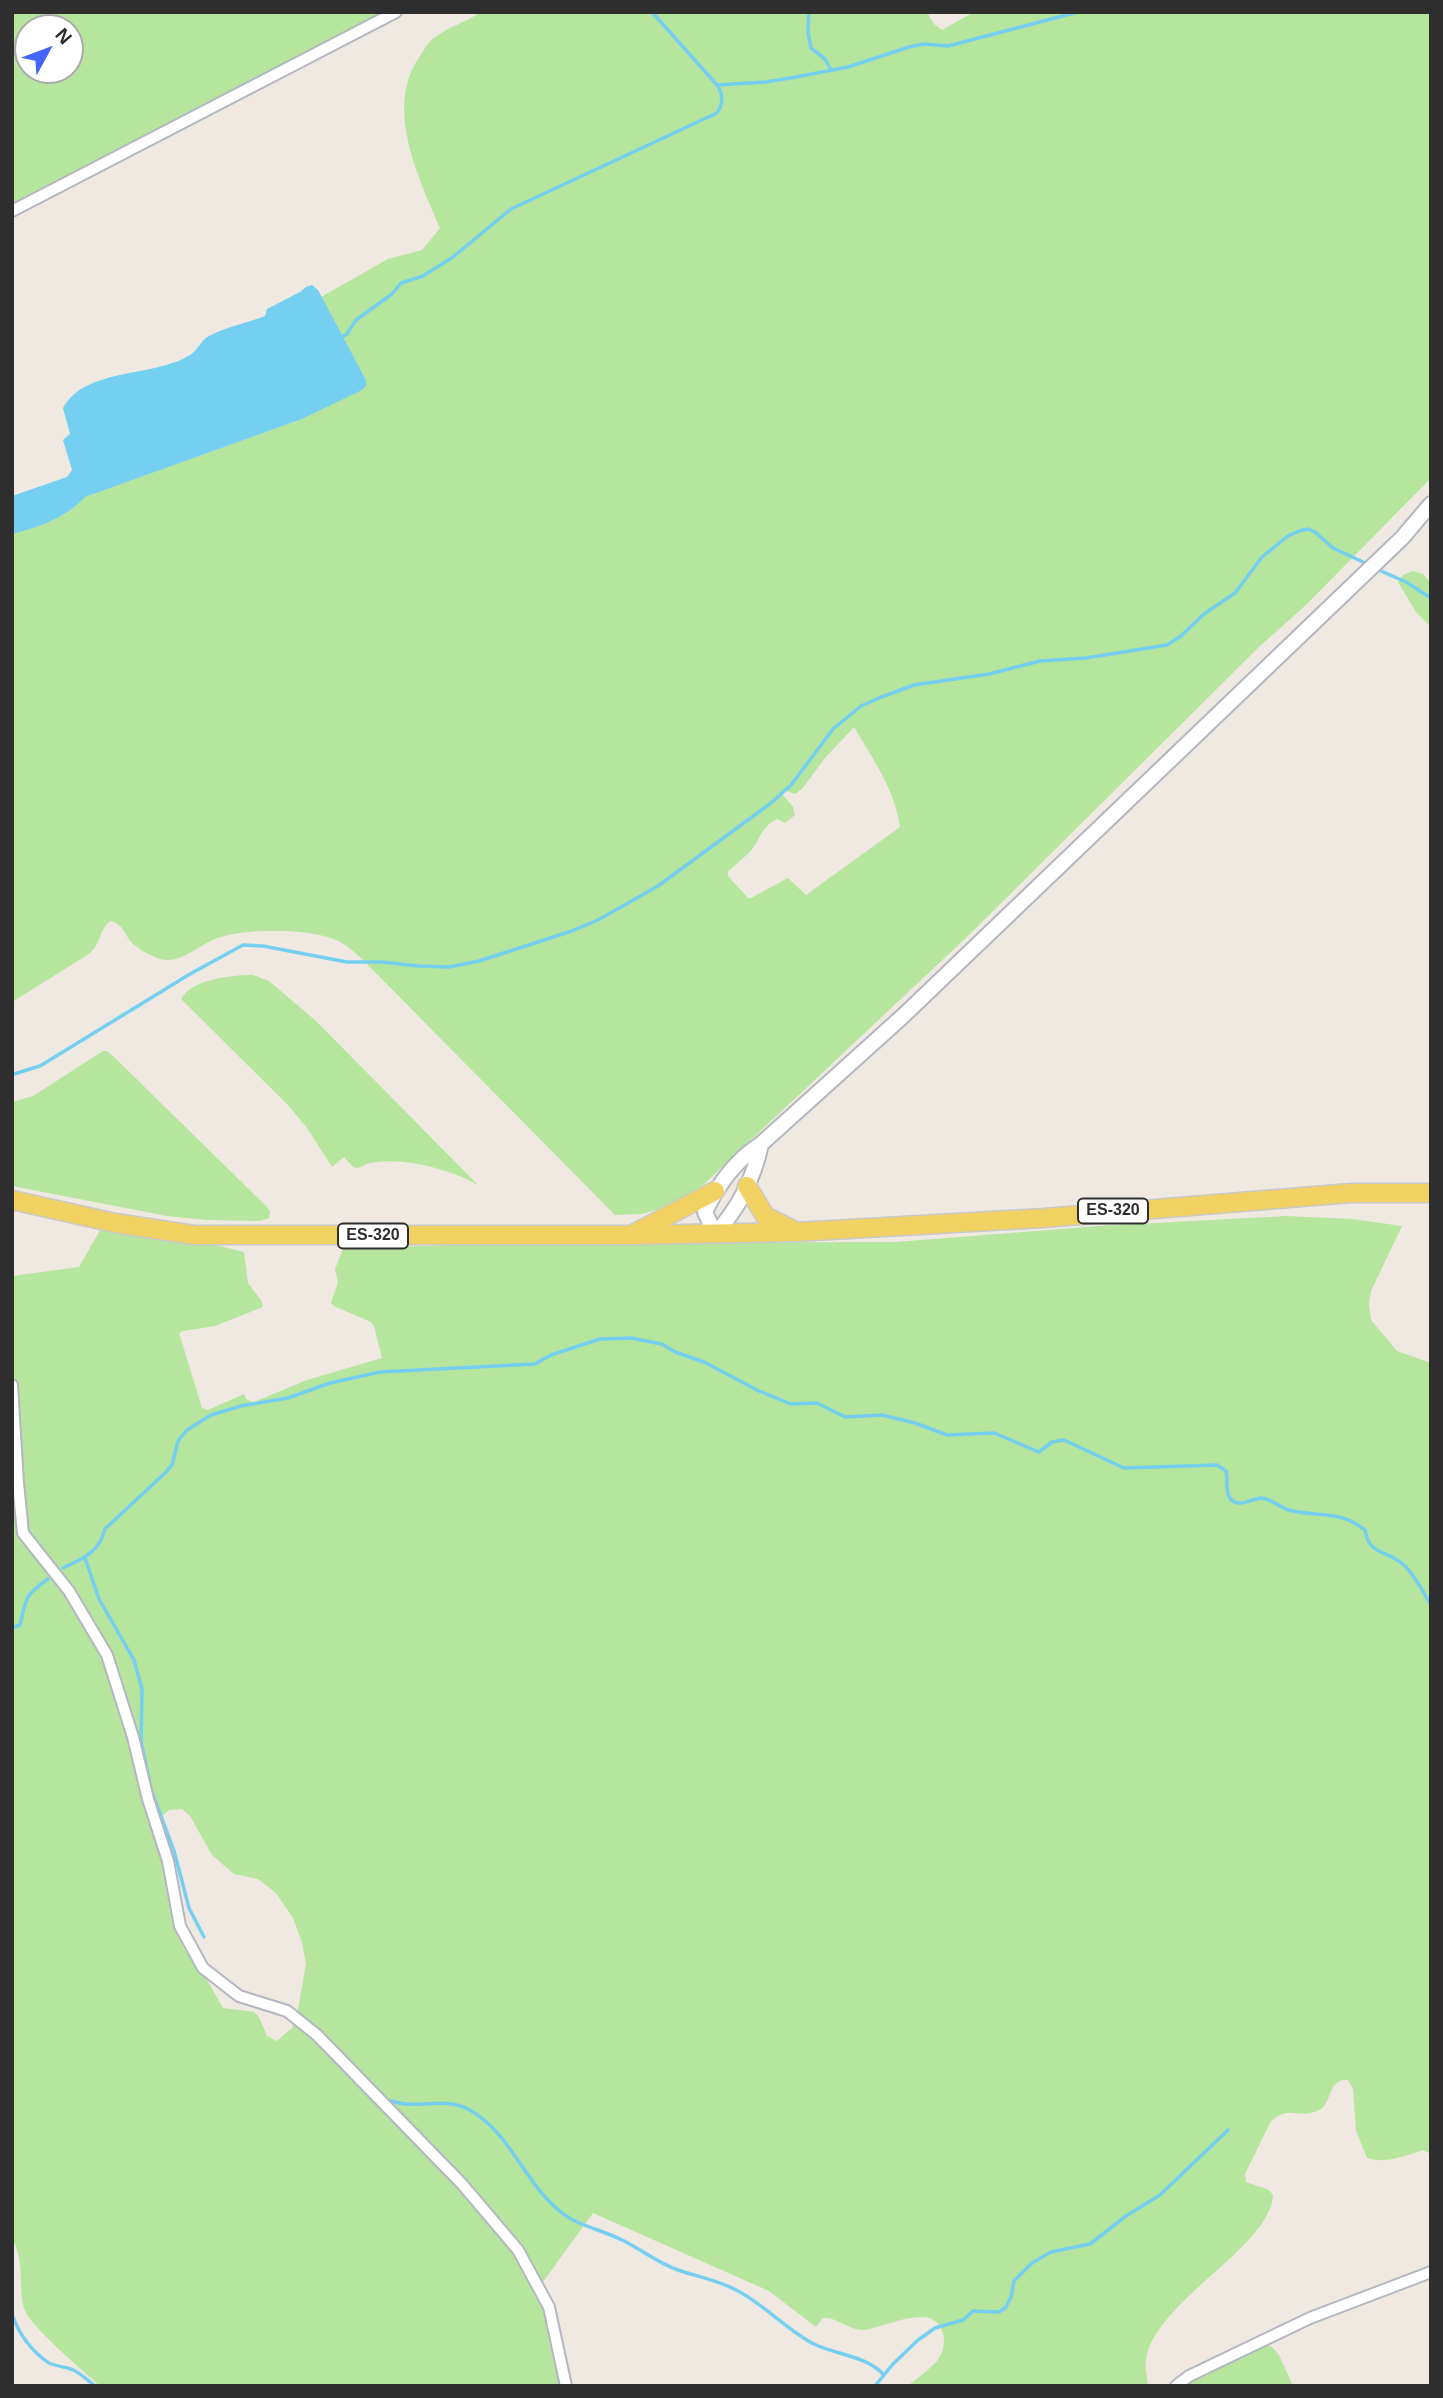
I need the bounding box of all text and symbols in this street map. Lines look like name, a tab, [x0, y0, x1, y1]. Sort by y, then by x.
north arrow	[14, 14, 84, 84]
text: N	[51, 24, 76, 48]
road number: ES-320	[1078, 1198, 1148, 1224]
road number: ES-320	[338, 1224, 408, 1248]

